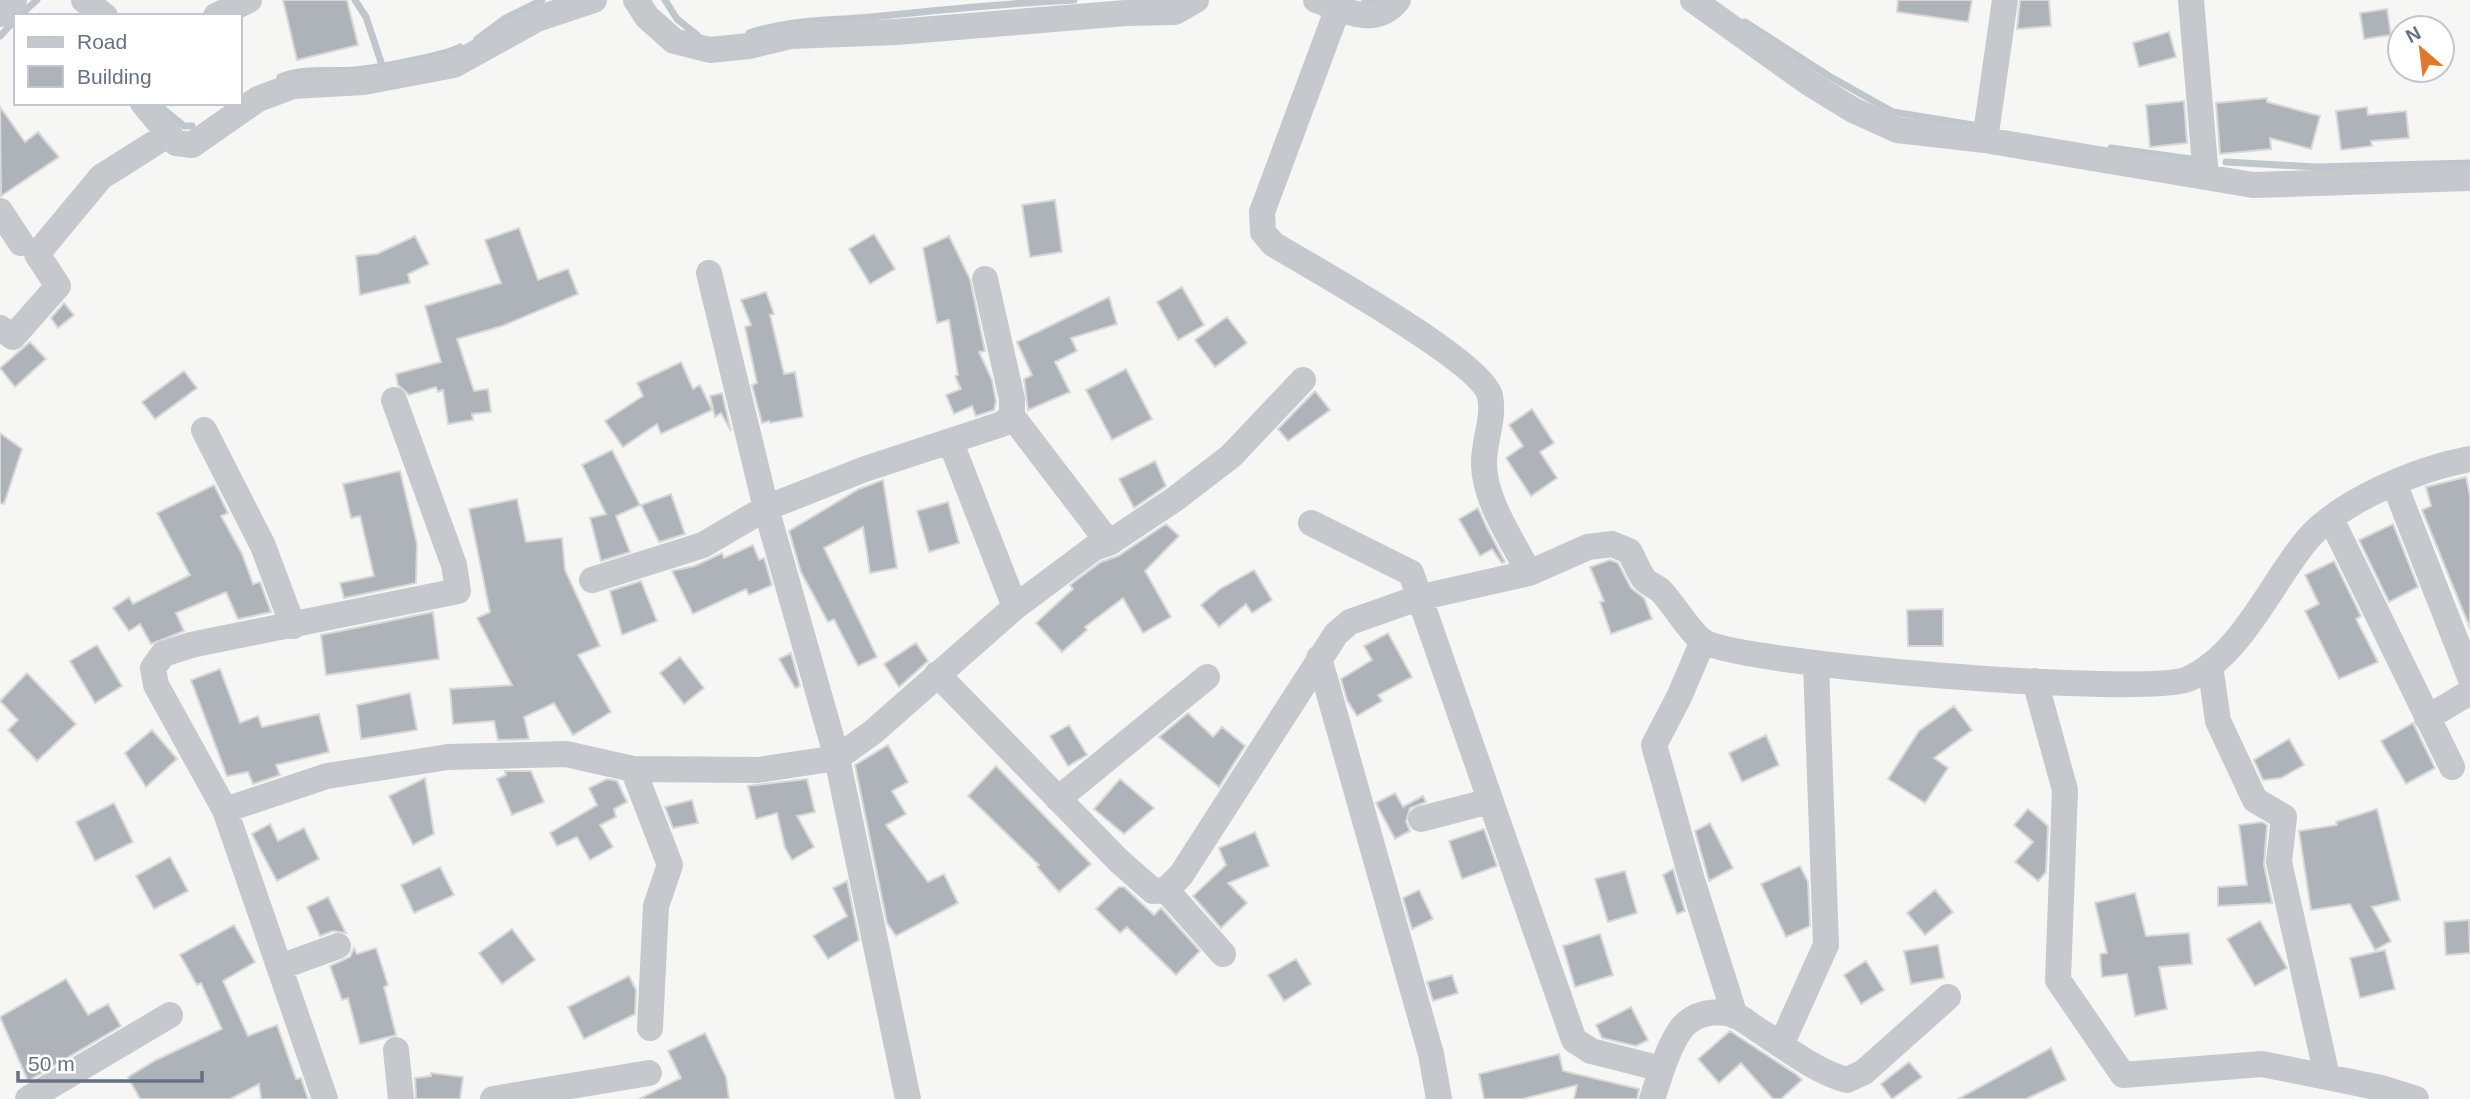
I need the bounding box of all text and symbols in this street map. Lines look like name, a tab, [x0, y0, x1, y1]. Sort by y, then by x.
legend	[14, 14, 242, 105]
north arrow	[2386, 14, 2456, 84]
text: N	[2402, 22, 2424, 47]
text: Road	[77, 30, 127, 53]
text: Building	[77, 65, 152, 88]
scale bar	[18, 1040, 201, 1084]
text: 50 m	[28, 1052, 75, 1075]

